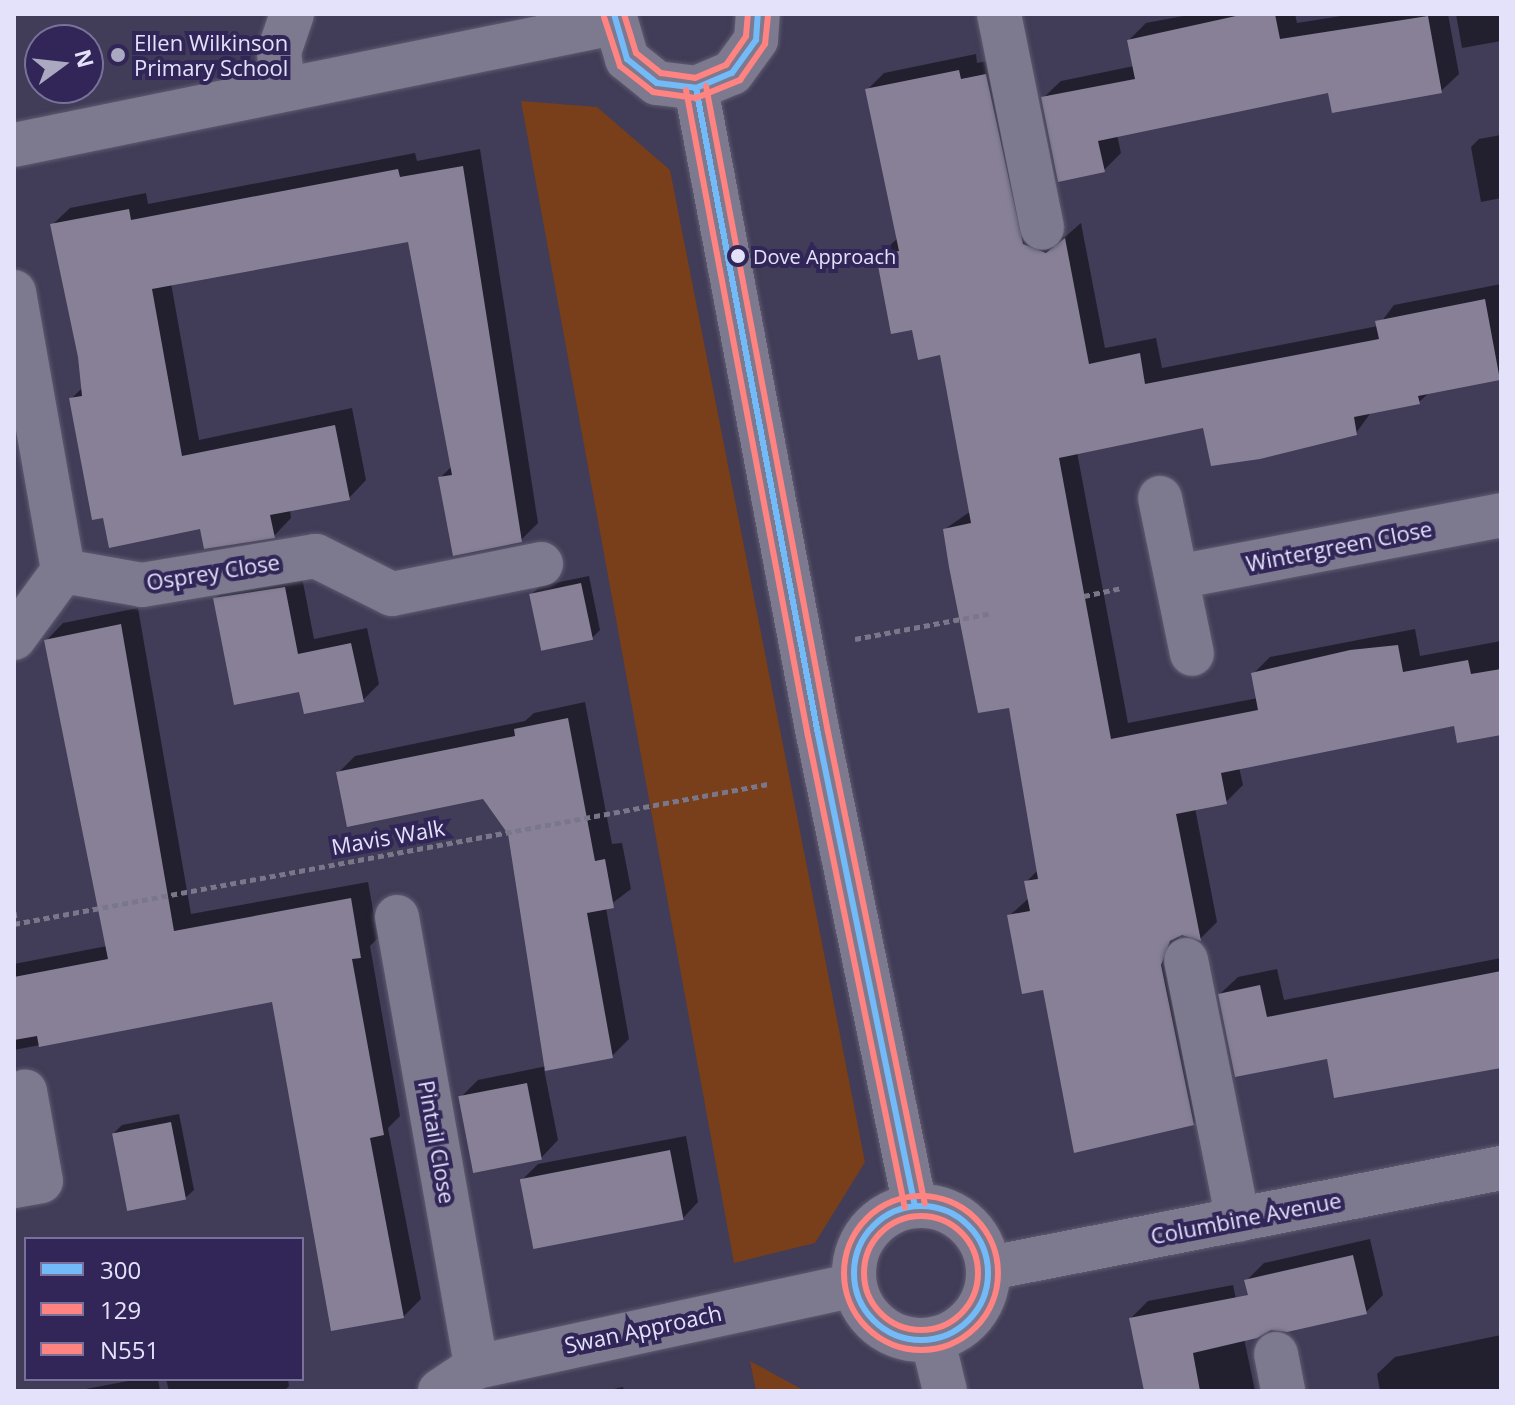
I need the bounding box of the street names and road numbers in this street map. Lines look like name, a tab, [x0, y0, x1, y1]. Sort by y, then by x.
street label: Wintergreen Close	[1244, 515, 1434, 577]
street label: Osprey Close	[144, 548, 282, 596]
street label: Mavis Walk	[329, 814, 447, 860]
street label: Pintail Close	[413, 1078, 461, 1206]
street label: Columbine Avenue	[1148, 1187, 1344, 1249]
street label: Swan Approach	[562, 1299, 724, 1359]

